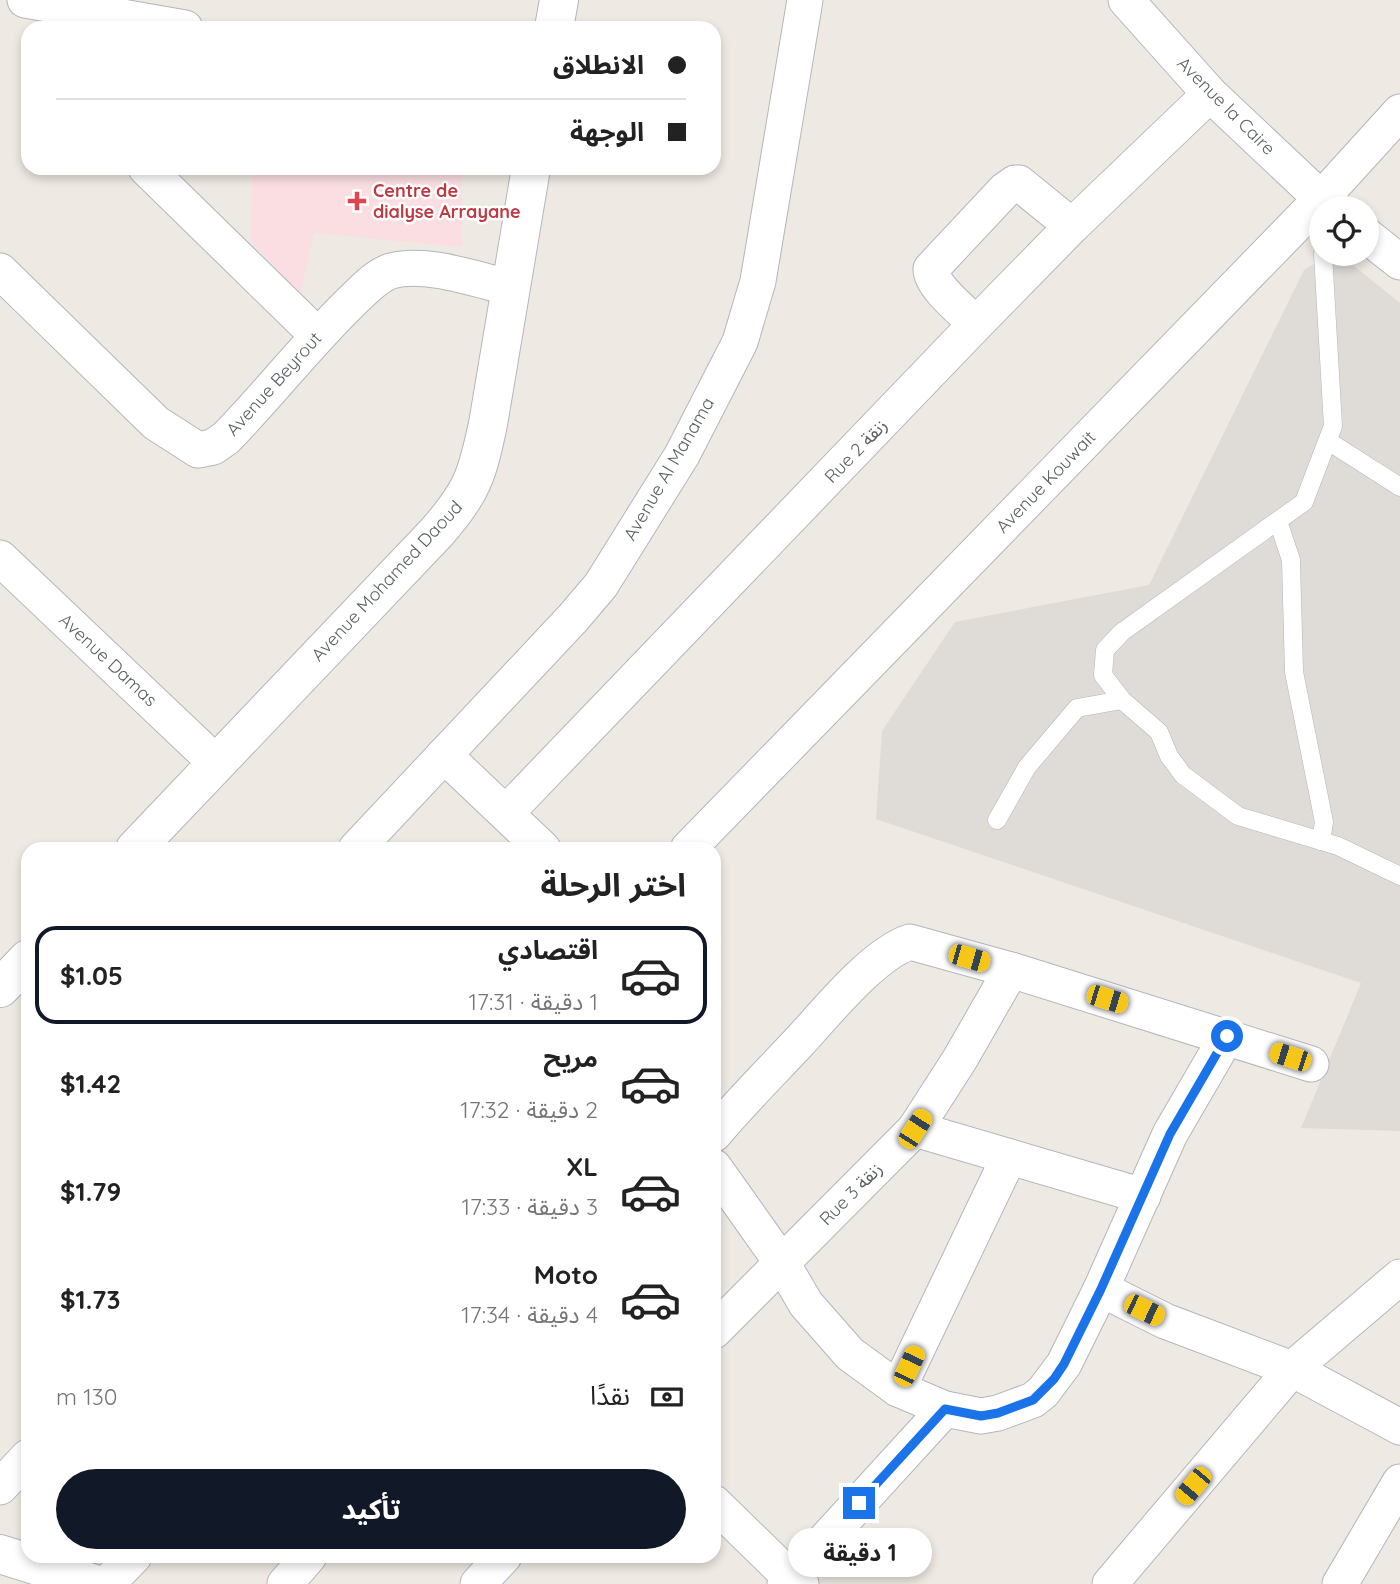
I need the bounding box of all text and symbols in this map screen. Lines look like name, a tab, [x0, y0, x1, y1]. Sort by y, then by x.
text: الانطلاق	[553, 48, 644, 81]
street label: Avenue la Caire	[1172, 52, 1280, 160]
text: الوجهة	[570, 115, 644, 148]
place label: Centre de dialyse Arrayane	[373, 179, 521, 223]
marker: Centre de dialyse Arrayane	[347, 191, 367, 211]
map controls	[1309, 196, 1379, 266]
button: locate	[1309, 196, 1379, 266]
street label: Avenue Beyrout	[221, 327, 326, 440]
street label: Avenue Al Manama	[618, 393, 719, 544]
street label: Rue 2 زنقة	[819, 414, 892, 488]
street label: Avenue Kouwait	[991, 426, 1100, 538]
street label: Avenue Mohamed Daoud	[306, 495, 467, 666]
street label: Avenue Damas	[54, 608, 162, 711]
text: اختر الرحلة	[540, 864, 686, 904]
text: اقتصادي	[498, 933, 598, 966]
car	[946, 942, 993, 974]
icon: car	[619, 944, 682, 1007]
text: $1.05	[60, 959, 123, 992]
car	[1084, 983, 1131, 1015]
text: 1 دقيقة · 17:31	[469, 987, 598, 1016]
route start	[1211, 1020, 1243, 1052]
text: مريح	[543, 1041, 598, 1074]
car	[1267, 1041, 1314, 1073]
icon: car	[619, 1052, 682, 1115]
text: $1.42	[60, 1067, 121, 1100]
text: 2 دقيقة · 17:32	[460, 1095, 598, 1124]
car	[895, 1106, 936, 1152]
text: XL	[566, 1150, 598, 1183]
street label: Rue 3 زنقة	[814, 1157, 887, 1230]
icon: car	[619, 1160, 682, 1223]
text: $1.79	[60, 1175, 121, 1208]
text: 3 دقيقة · 17:33	[462, 1192, 598, 1221]
text: Moto	[534, 1258, 598, 1291]
icon: car	[619, 1268, 682, 1331]
text: $1.73	[60, 1283, 120, 1316]
car	[1121, 1291, 1168, 1329]
text: 4 دقيقة · 17:34	[461, 1300, 598, 1329]
car	[891, 1343, 928, 1389]
icon: cash	[648, 1378, 686, 1416]
text: نقدًا	[590, 1379, 630, 1412]
text: 130 m	[56, 1382, 118, 1411]
car	[1172, 1463, 1215, 1509]
button: تأكيد	[56, 1469, 686, 1549]
route end	[843, 1487, 875, 1519]
callout: 1 دقيقة	[787, 1528, 931, 1576]
text: 1 دقيقة	[823, 1538, 897, 1567]

